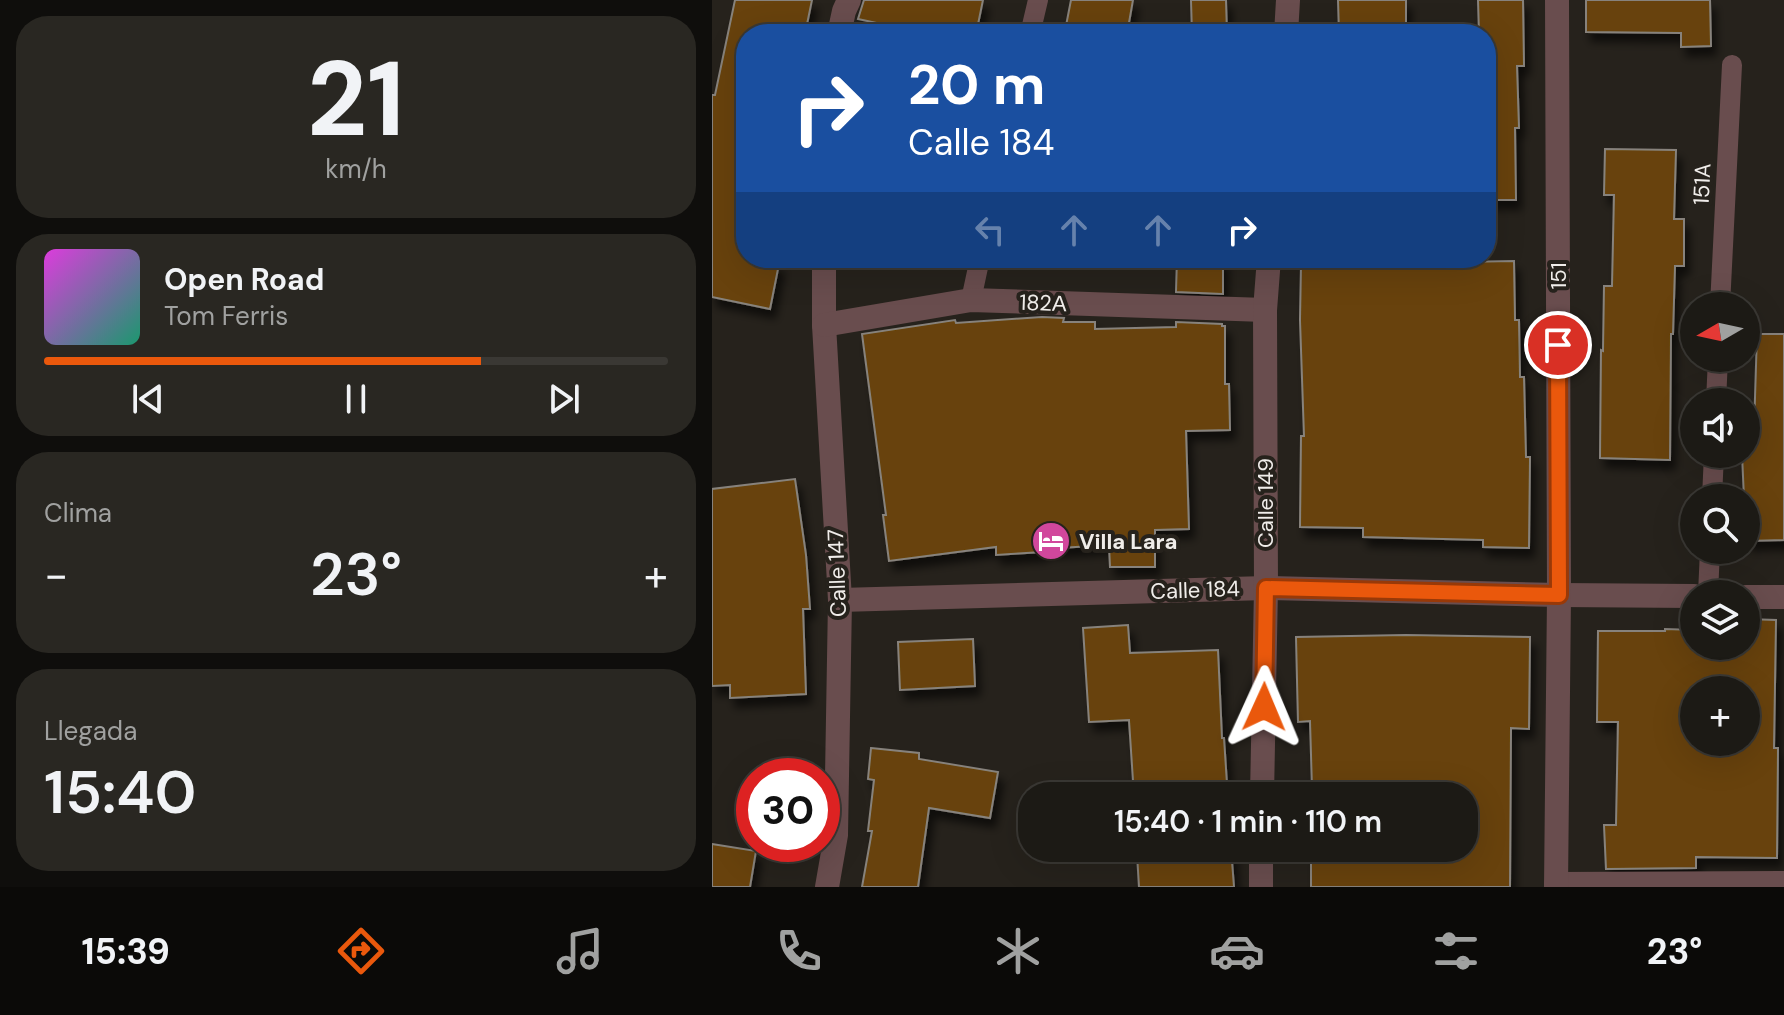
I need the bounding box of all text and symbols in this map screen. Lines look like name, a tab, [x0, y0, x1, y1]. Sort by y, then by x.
text: 21	[307, 32, 405, 167]
text: 20 m	[908, 48, 1045, 121]
icon: right	[776, 56, 880, 160]
text: Calle 184	[908, 119, 1054, 166]
text: km/h	[325, 152, 387, 186]
street label: 151A	[1686, 162, 1718, 206]
icon: left	[968, 208, 1012, 252]
icon: ahead	[1052, 208, 1096, 252]
icon: ahead	[1136, 208, 1180, 252]
icon: right	[1220, 208, 1264, 252]
text: Open Road	[164, 260, 324, 299]
street label: 151	[1544, 262, 1573, 290]
street label: 182А	[1019, 288, 1067, 318]
north arrow	[1680, 292, 1760, 372]
map controls	[1680, 292, 1760, 756]
text: Tom Ferris	[164, 299, 288, 333]
pin	[1524, 311, 1592, 379]
icon: arrive	[1536, 323, 1580, 367]
icon: previous	[126, 377, 170, 421]
icon: pause	[334, 377, 378, 421]
icon: next	[542, 377, 586, 421]
button: sound	[1680, 388, 1760, 468]
street label: Calle 149	[1251, 458, 1280, 548]
button: search	[1680, 484, 1760, 564]
text: Clima	[44, 496, 112, 530]
hotel icon: Villa Lara	[1030, 520, 1072, 562]
place label: Villa Lara	[1079, 527, 1177, 556]
street label: Calle 147	[821, 529, 853, 617]
text: 23°	[310, 535, 402, 614]
text: −	[44, 546, 68, 604]
text: +	[644, 546, 668, 604]
street label: Calle 184	[1150, 574, 1240, 606]
button: layers	[1680, 580, 1760, 660]
position arrow	[1222, 665, 1306, 749]
button: +	[1680, 676, 1760, 756]
text: Llegada	[44, 714, 137, 748]
text: 15:40	[44, 753, 196, 832]
speed limit sign: 30	[736, 758, 840, 862]
text: 15:40 · 1 min · 110 m	[1114, 802, 1382, 841]
icon: directions	[333, 923, 389, 979]
icon: music	[552, 923, 608, 979]
icon: phone	[771, 923, 827, 979]
icon: climate	[990, 923, 1046, 979]
icon: car	[1209, 923, 1265, 979]
icon: filters	[1428, 923, 1484, 979]
text: 15:39	[82, 928, 170, 975]
text: 23°	[1647, 928, 1702, 975]

